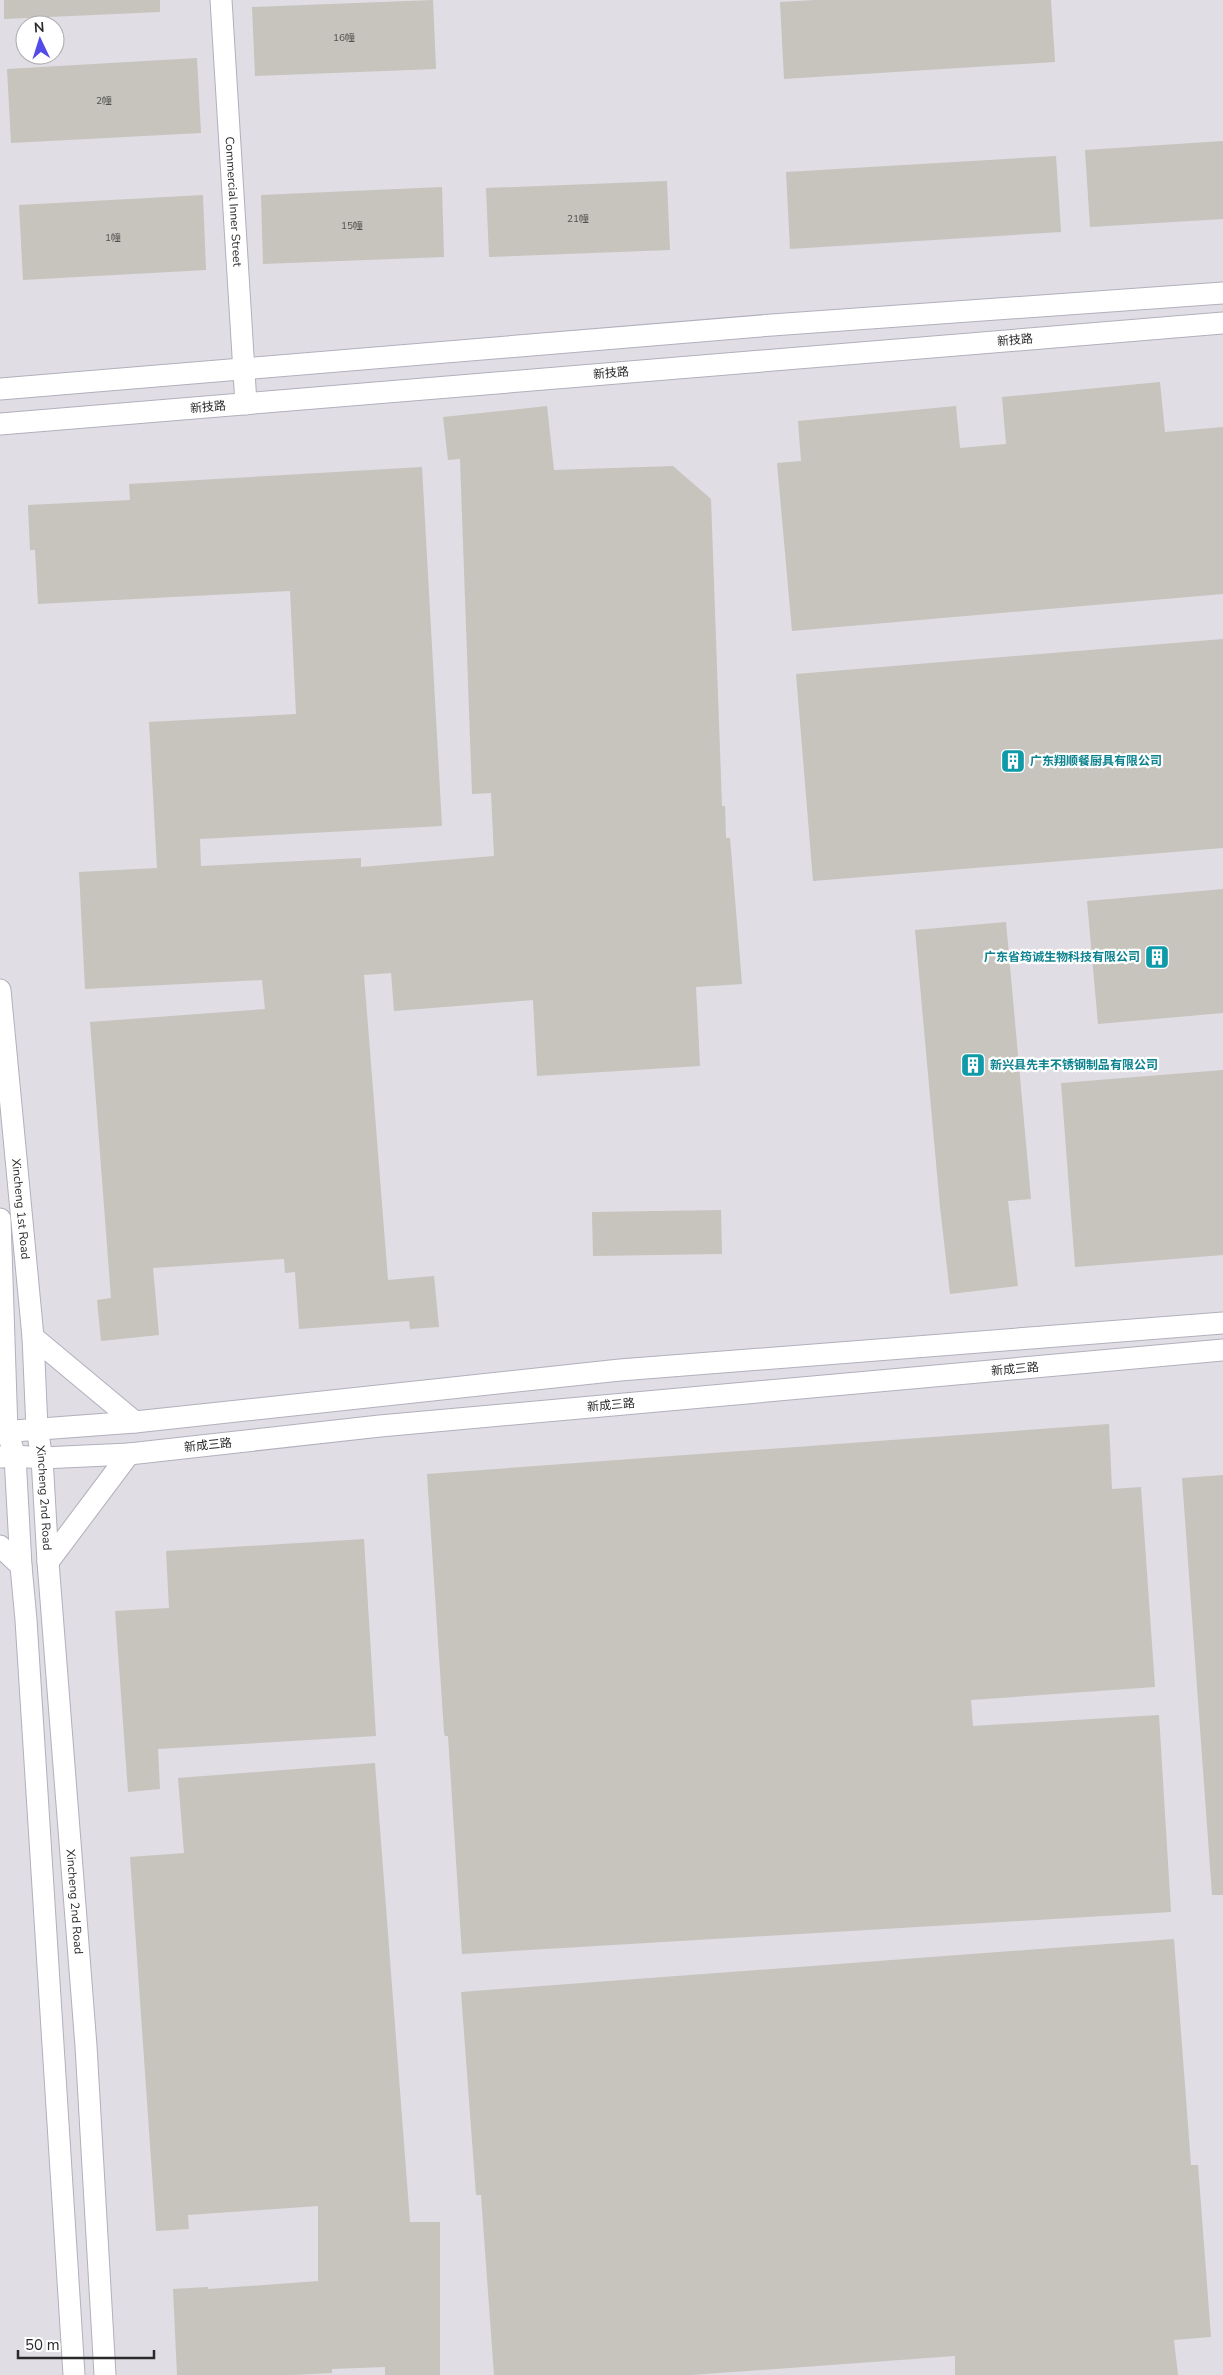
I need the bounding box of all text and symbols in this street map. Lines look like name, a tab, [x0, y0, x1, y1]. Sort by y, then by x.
north arrow	[15, 15, 65, 65]
text: N	[33, 18, 45, 37]
house number: 16幢	[333, 31, 355, 45]
house number: 2幢	[96, 94, 112, 108]
street label: Commercial Inner Street	[221, 136, 246, 268]
house number: 21幢	[567, 212, 589, 226]
house number: 15幢	[341, 219, 363, 233]
house number: 1幢	[105, 231, 121, 245]
street label: 新技路	[996, 330, 1034, 350]
street label: 新技路	[592, 363, 630, 383]
street label: 新技路	[189, 397, 227, 417]
building icon: 广东翔顺餐厨具有限公司	[1000, 748, 1026, 774]
place label: 广东翔顺餐厨具有限公司	[1030, 753, 1162, 769]
building icon: 广东省筠诚生物科技有限公司	[1144, 944, 1170, 970]
place label: 广东省筠诚生物科技有限公司	[984, 949, 1140, 965]
building icon: 新兴县先丰不锈钢制品有限公司	[960, 1052, 986, 1078]
place label: 新兴县先丰不锈钢制品有限公司	[990, 1057, 1158, 1073]
street label: Xincheng 1st Road	[8, 1158, 34, 1260]
street label: 新成三路	[990, 1359, 1040, 1379]
street label: 新成三路	[586, 1395, 636, 1415]
street label: 新成三路	[183, 1435, 233, 1455]
street label: Xincheng 2nd Road	[32, 1444, 55, 1551]
street label: Xincheng 2nd Road	[63, 1849, 87, 1955]
scale bar	[18, 2328, 154, 2360]
text: 50 m	[25, 2335, 60, 2355]

